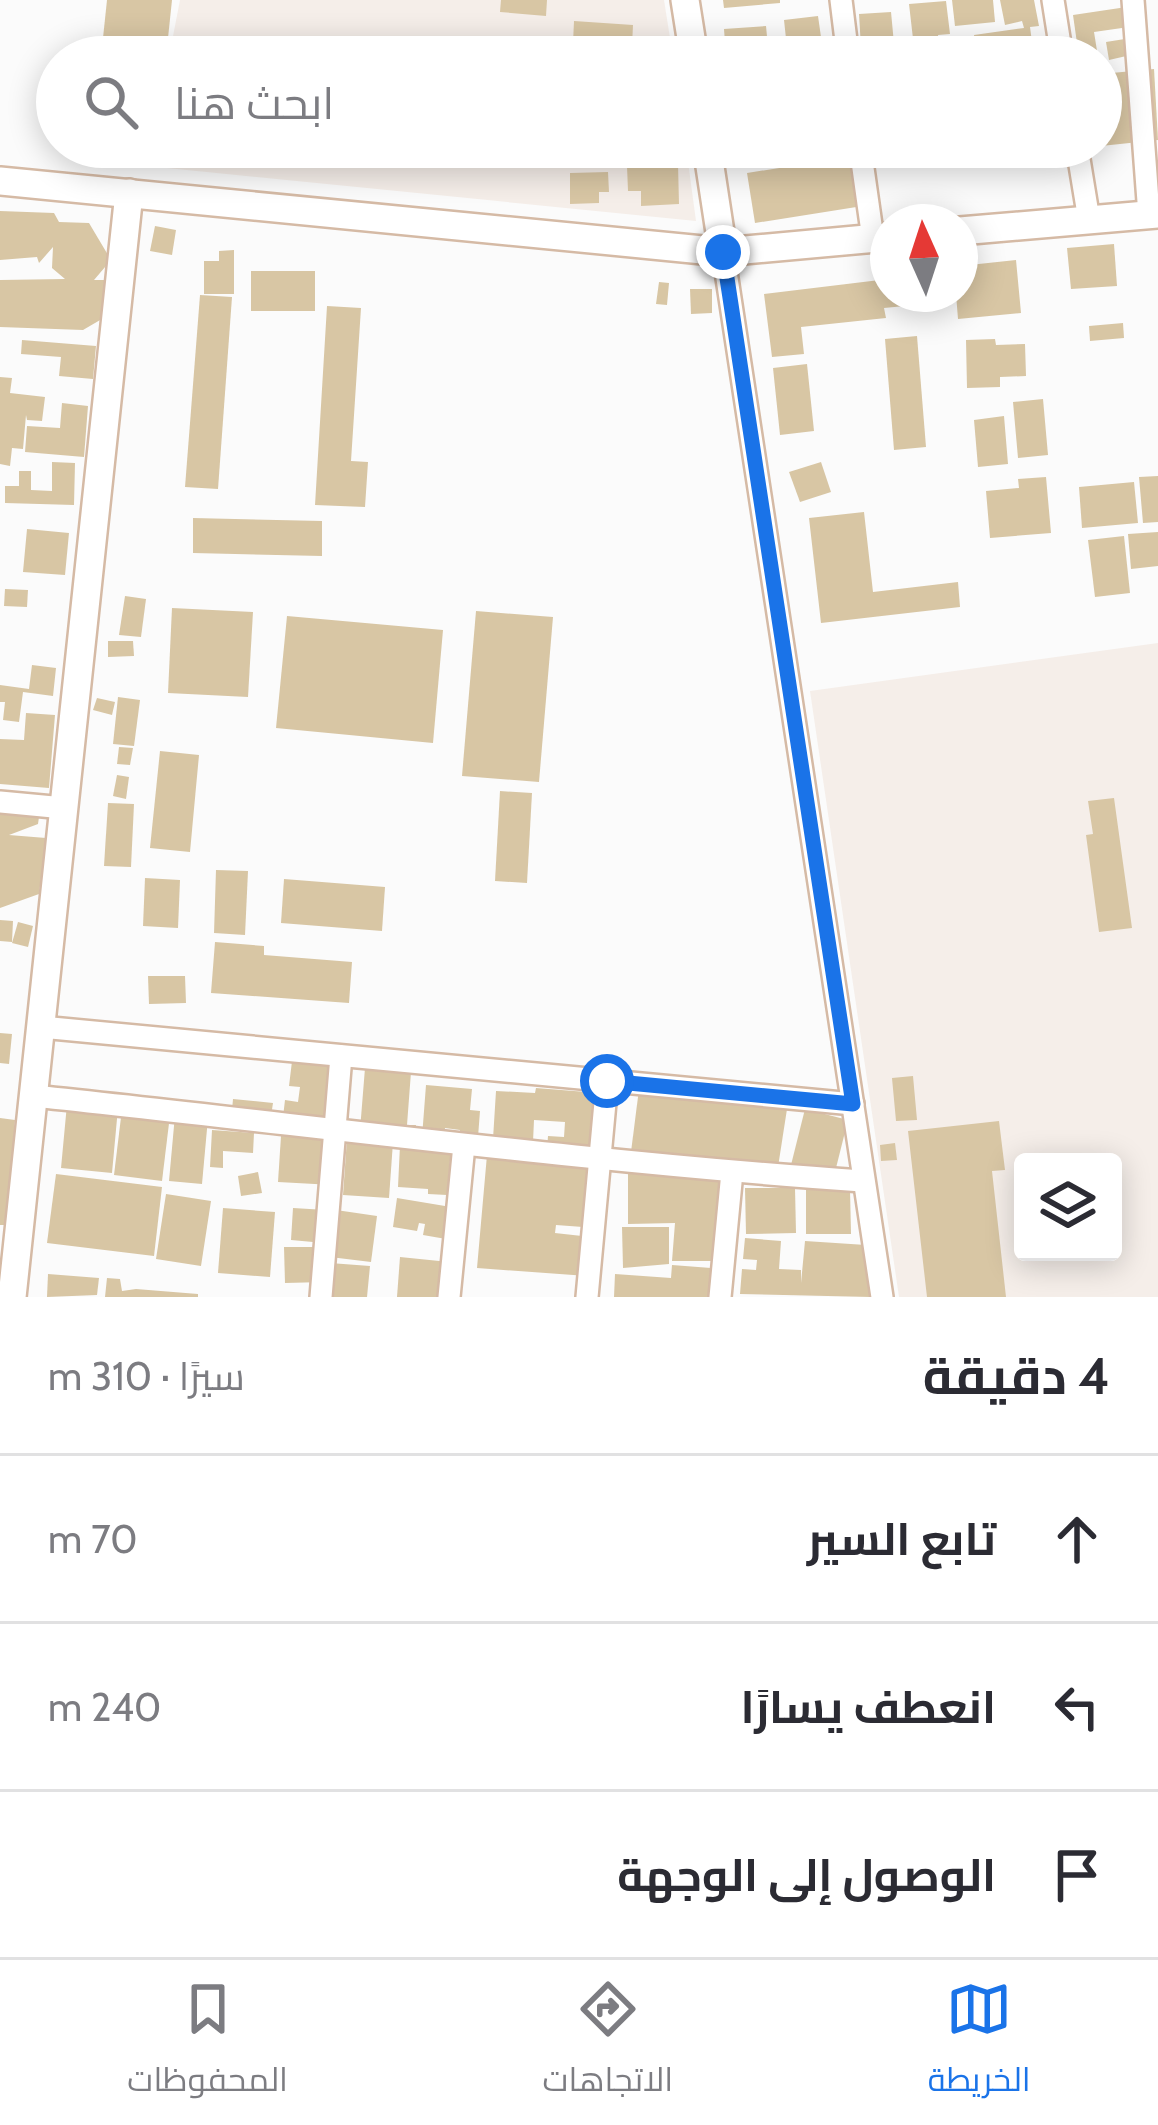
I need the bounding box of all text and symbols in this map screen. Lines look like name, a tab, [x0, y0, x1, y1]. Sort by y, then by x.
search box	[36, 36, 1122, 168]
icon: search	[78, 69, 144, 135]
text: ابحث هنا	[174, 76, 334, 130]
north arrow	[870, 204, 978, 312]
route end	[696, 225, 750, 279]
route start	[580, 1054, 634, 1108]
map controls	[1014, 1153, 1122, 1261]
button: layers	[1014, 1153, 1122, 1261]
text: 4 دقيقة	[923, 1345, 1110, 1407]
text: سيرًا · 310 m	[48, 1352, 245, 1400]
icon: ahead	[1044, 1506, 1110, 1572]
text: تابع السير	[807, 1512, 996, 1566]
text: 70 m	[48, 1515, 137, 1563]
icon: left	[1044, 1674, 1110, 1740]
text: انعطف يسارًا	[740, 1680, 996, 1734]
text: 240 m	[48, 1683, 161, 1731]
icon: arrive	[1044, 1842, 1110, 1908]
text: الوصول إلى الوجهة	[617, 1848, 996, 1902]
tab: المحفوظات	[127, 1976, 288, 2110]
tab: الاتجاهات	[543, 1976, 673, 2110]
tab: الخريطة	[928, 1976, 1031, 2110]

